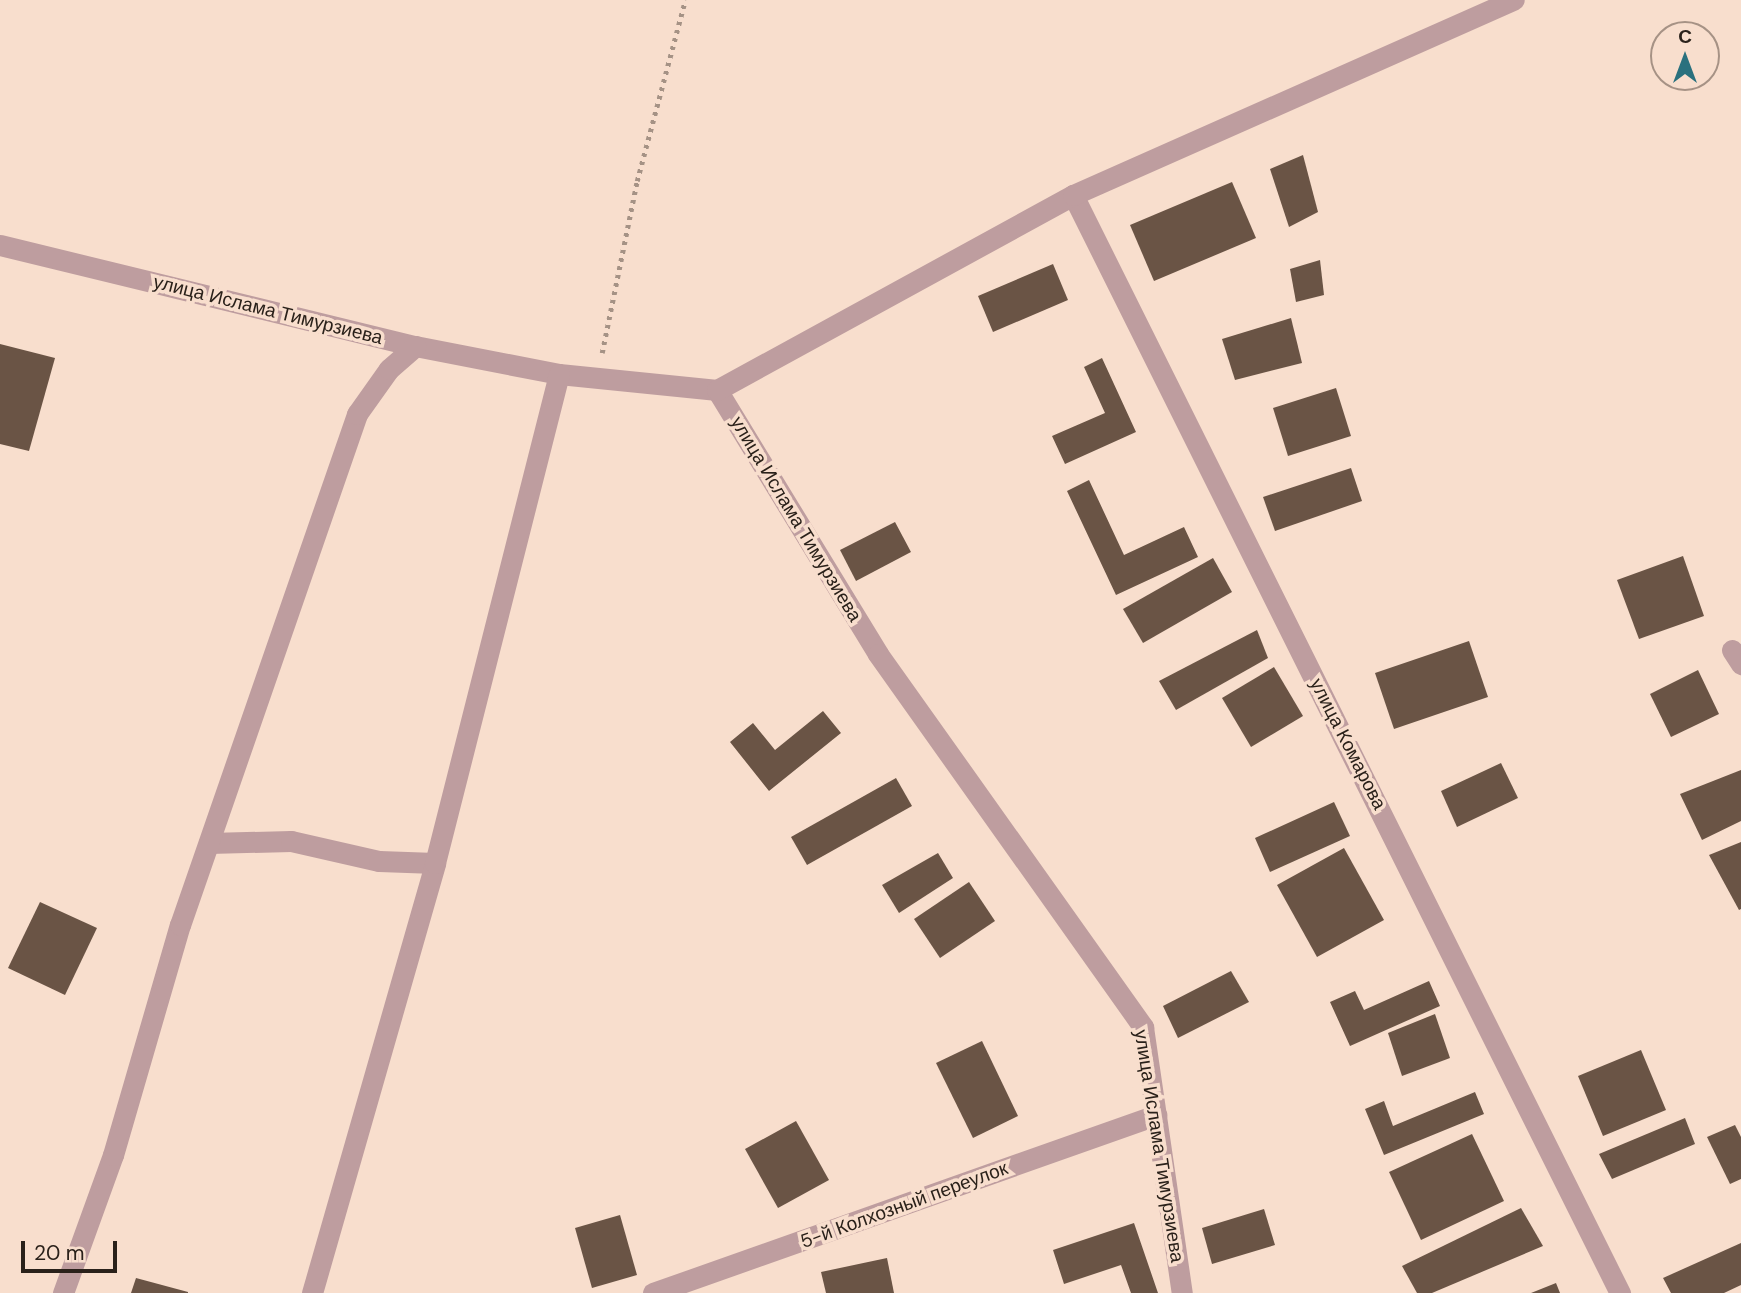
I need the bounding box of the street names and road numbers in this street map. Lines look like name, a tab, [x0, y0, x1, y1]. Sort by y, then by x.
street label: улица Ислама Тимурзиева	[151, 270, 385, 350]
street label: улица Ислама Тимурзиева	[726, 412, 866, 626]
street label: улица Комарова	[1305, 675, 1391, 813]
street label: улица Ислама Тимурзиева	[1129, 1028, 1189, 1264]
street label: 5-й Колхозный переулок	[797, 1157, 1011, 1253]

